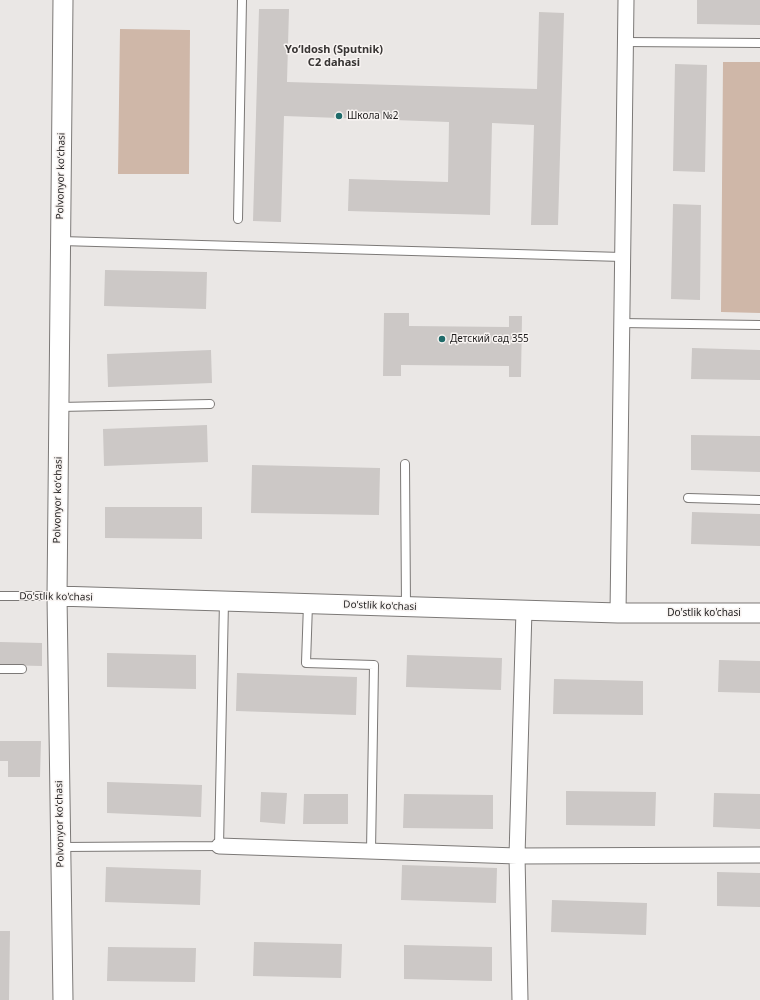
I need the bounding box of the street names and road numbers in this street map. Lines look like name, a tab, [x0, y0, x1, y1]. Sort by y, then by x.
street label: Polvonyor koʻchasi	[54, 132, 68, 220]
street label: Polvonyor koʻchasi	[51, 456, 65, 544]
street label: Do'stlik ko'chasi	[19, 590, 93, 604]
street label: Do'stlik ko'chasi	[343, 599, 417, 613]
street label: Do'stlik ko'chasi	[667, 607, 741, 619]
street label: Polvonyor koʻchasi	[53, 780, 67, 868]

